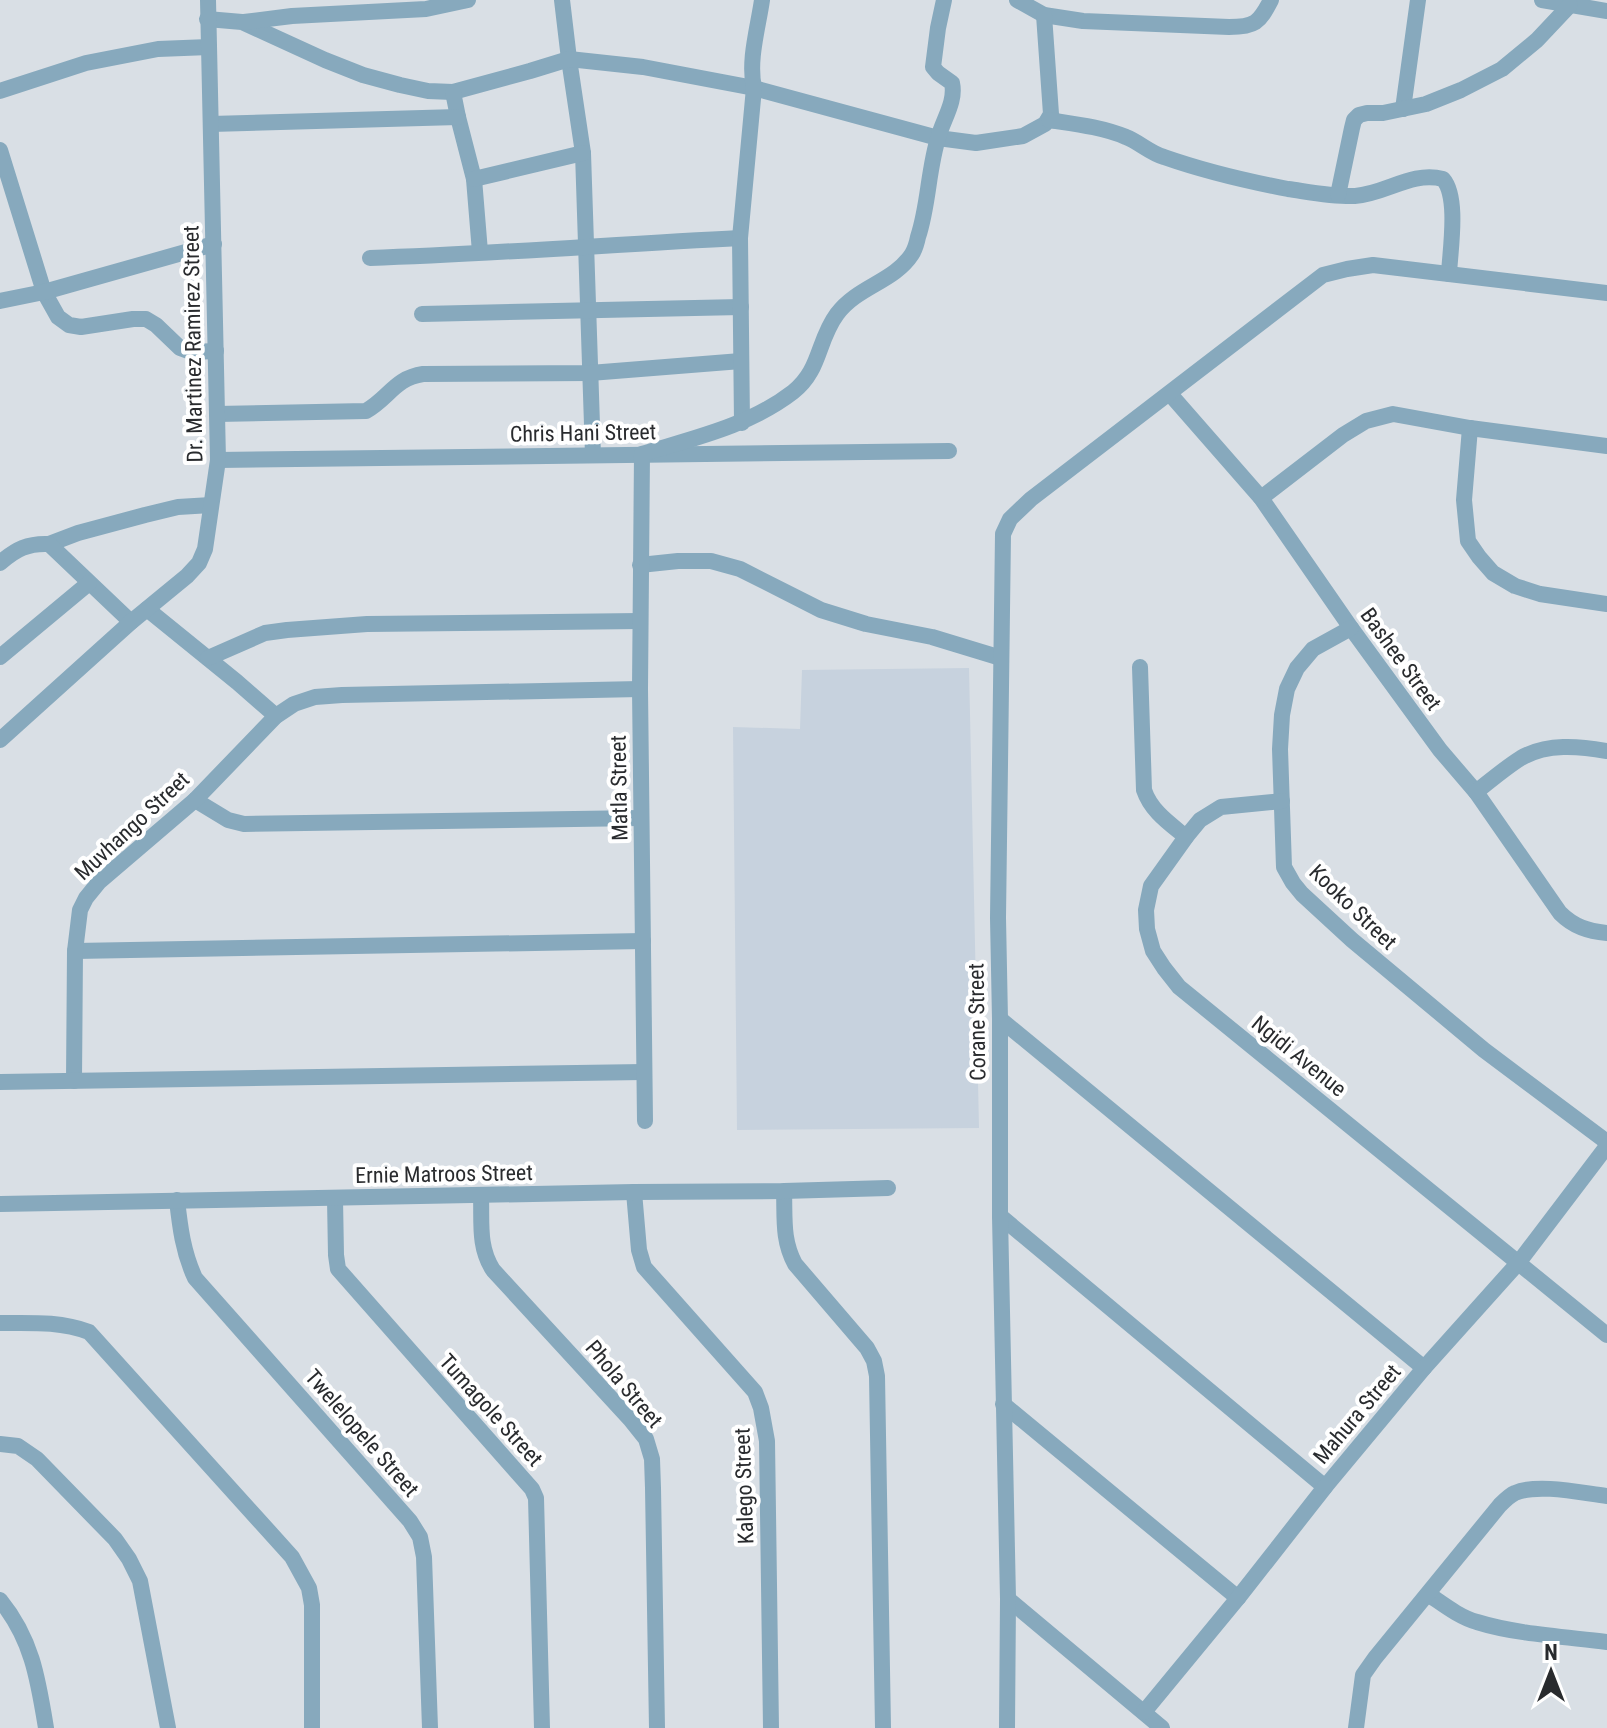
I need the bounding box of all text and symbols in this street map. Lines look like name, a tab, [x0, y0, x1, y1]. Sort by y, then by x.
street label: Dr. Martinez Ramirez Street	[178, 225, 208, 463]
street label: Chris Hani Street	[510, 419, 656, 447]
street label: Bashee Street	[1355, 603, 1447, 715]
street label: Matla Street	[606, 735, 632, 841]
street label: Muvhango Street	[70, 767, 194, 885]
street label: Kooko Street	[1304, 859, 1402, 955]
street label: Corane Street	[963, 963, 991, 1081]
street label: Ngidi Avenue	[1247, 1010, 1351, 1102]
street label: Ernie Matroos Street	[355, 1160, 533, 1188]
street label: Phola Street	[580, 1335, 668, 1433]
street label: Tumagole Street	[434, 1349, 548, 1471]
street label: Mahura Street	[1308, 1359, 1406, 1469]
street label: Twelelopele Street	[300, 1364, 424, 1502]
street label: Kalego Street	[729, 1427, 759, 1545]
north arrow	[1511, 1632, 1591, 1712]
text: N	[1544, 1640, 1558, 1665]

